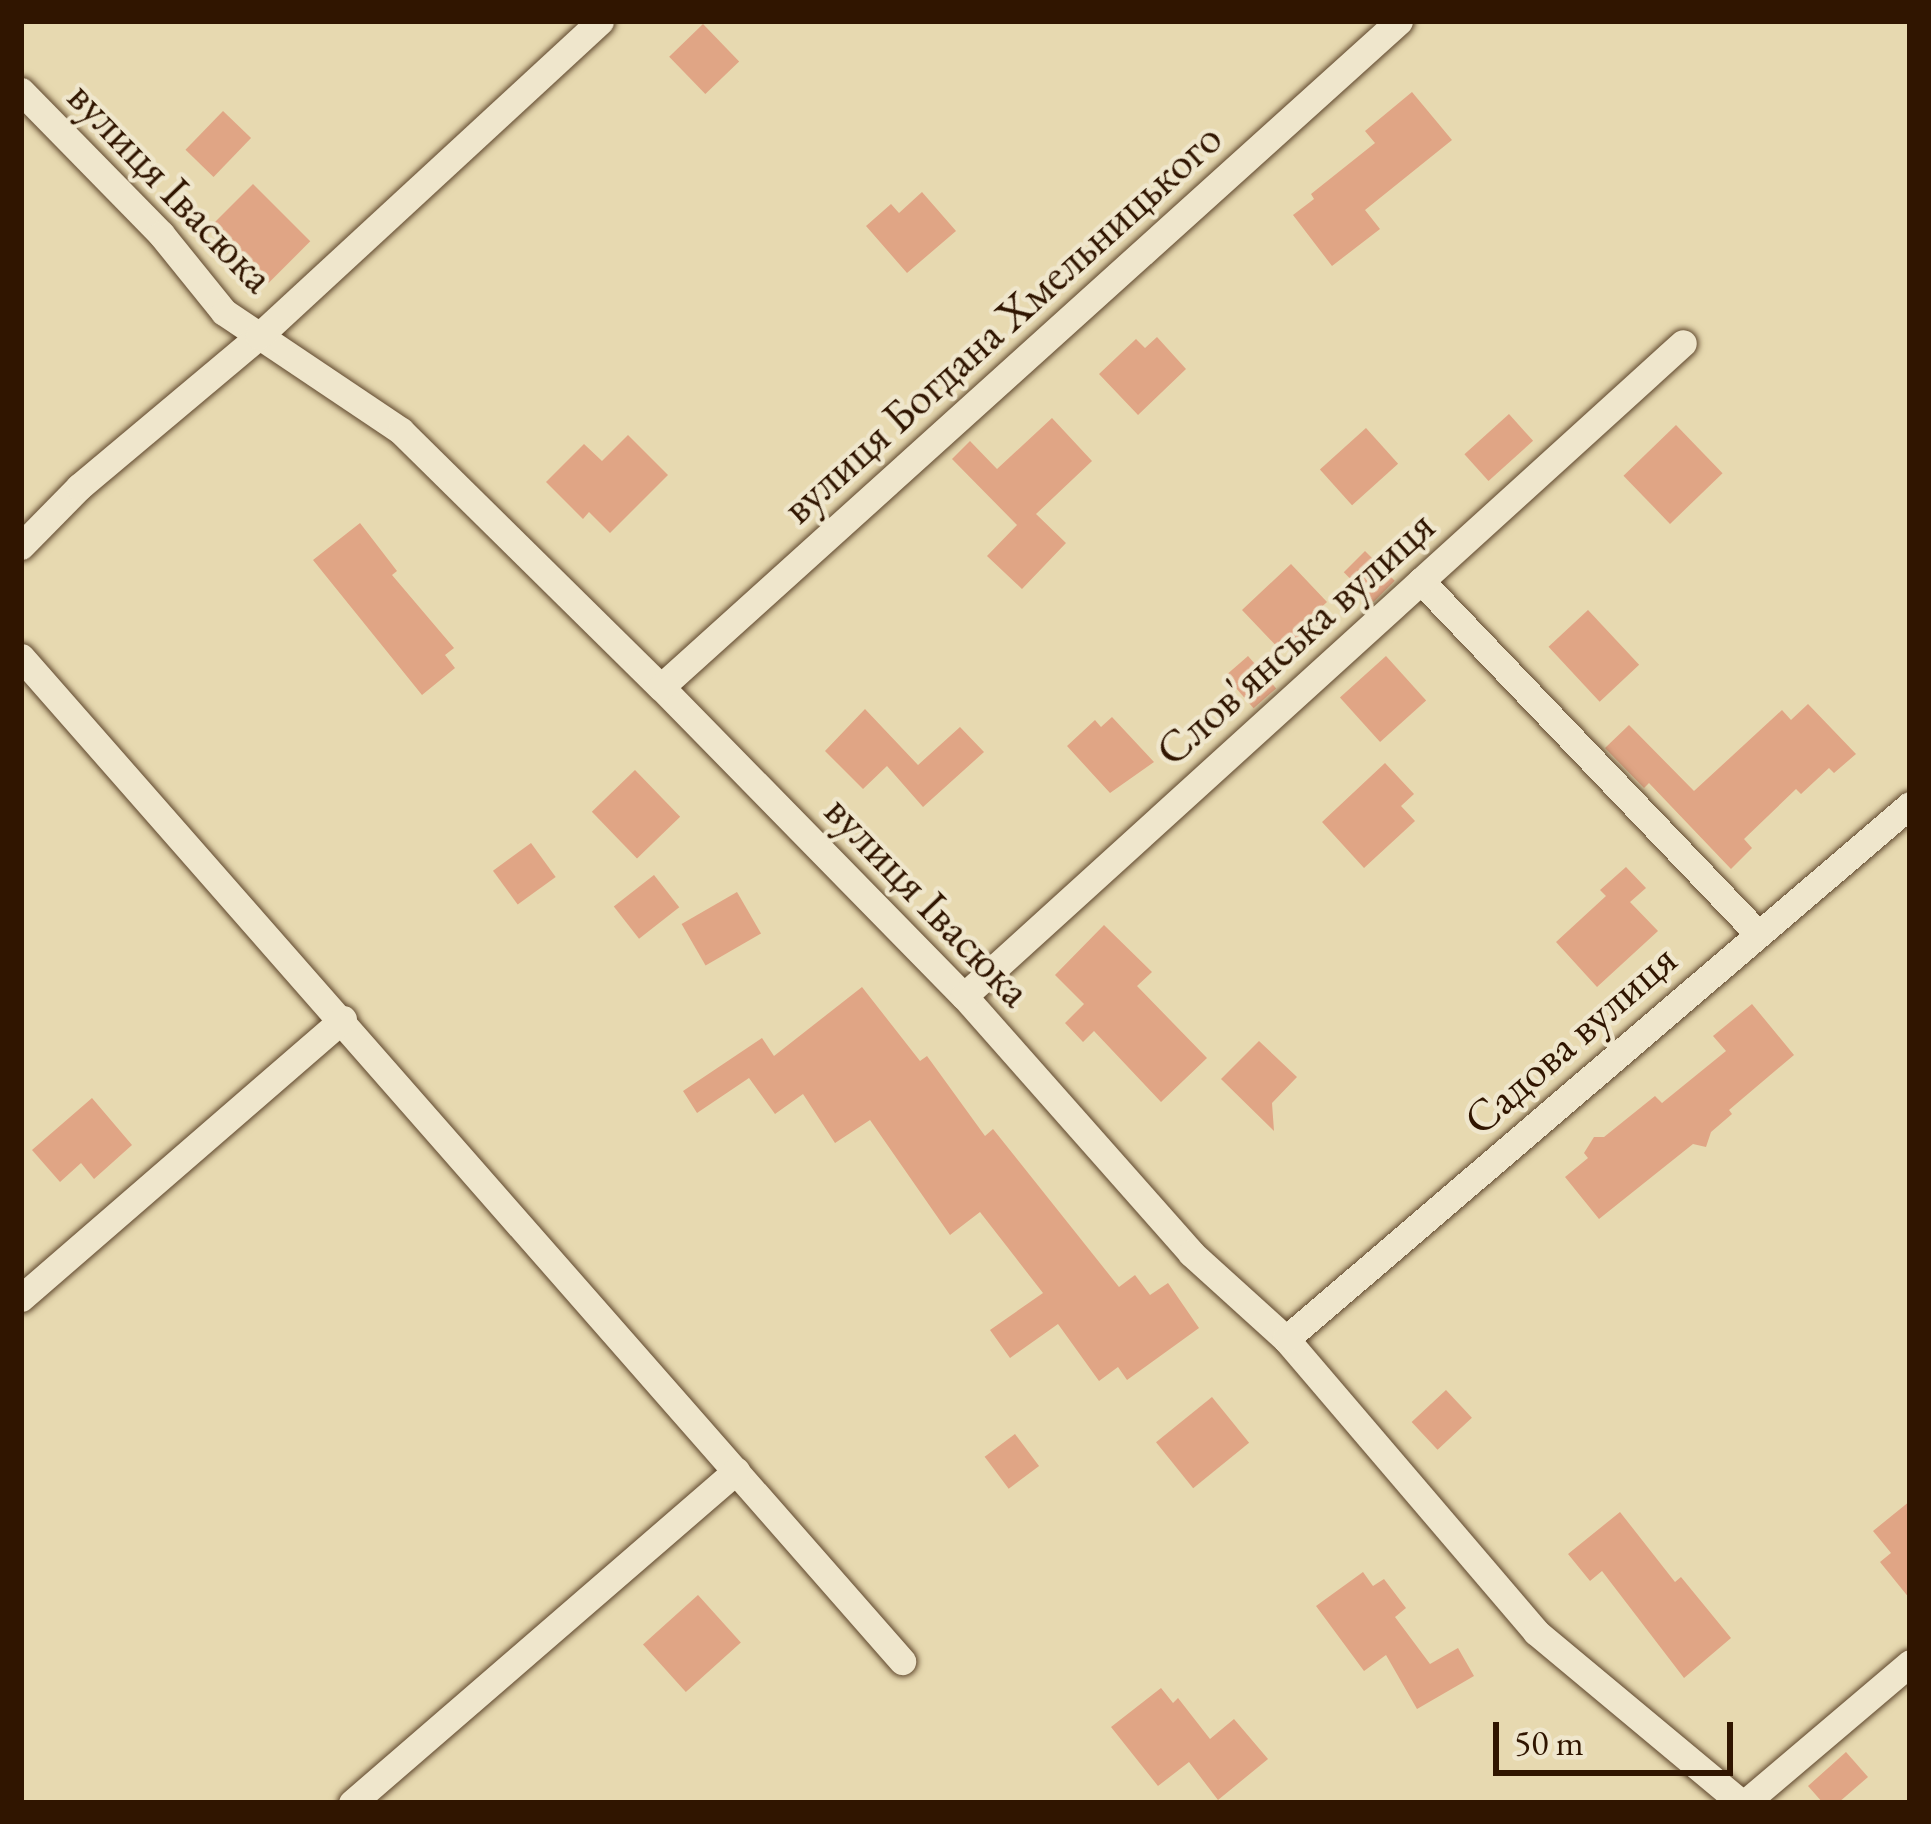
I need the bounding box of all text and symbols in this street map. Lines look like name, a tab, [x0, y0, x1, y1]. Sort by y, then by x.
street label: вулиця Івасюка	[57, 70, 285, 304]
street label: вулиця Богдана Хмельницького	[771, 111, 1233, 535]
street label: Слов'янська вулиця	[1145, 499, 1445, 777]
street label: вулиця Івасюка	[814, 784, 1042, 1018]
street label: Садова вулиця	[1453, 932, 1687, 1146]
scale bar	[1499, 1698, 1739, 1772]
text: 50 m	[1514, 1719, 1584, 1766]

